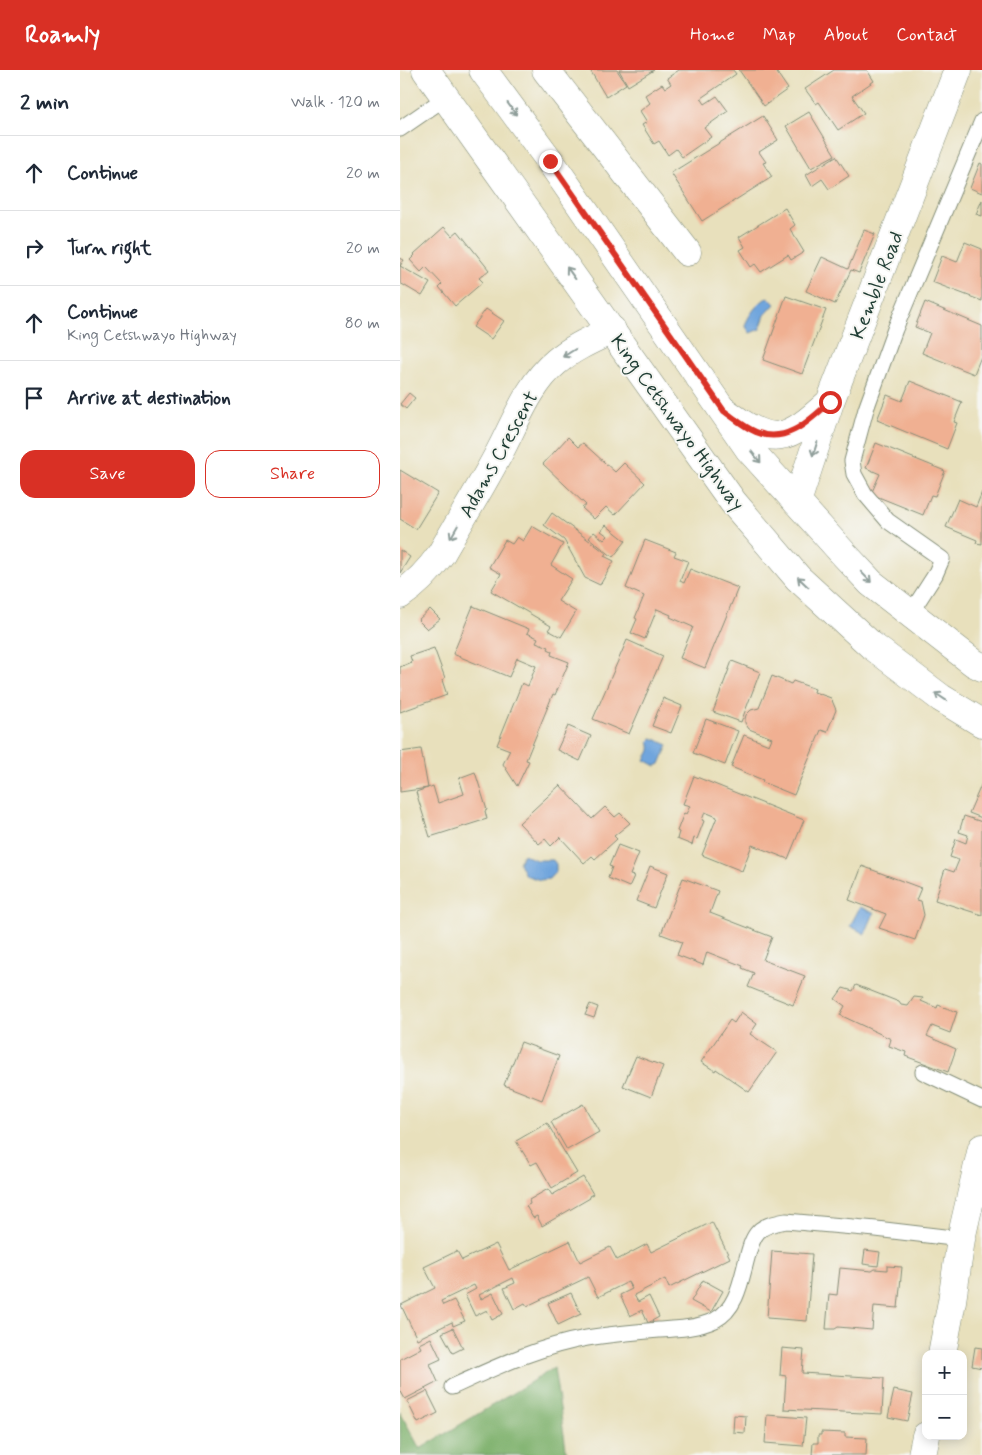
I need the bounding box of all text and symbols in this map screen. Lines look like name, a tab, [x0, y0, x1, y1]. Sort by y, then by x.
text: Roamly	[25, 20, 100, 51]
text: Home	[690, 23, 735, 47]
text: Map	[763, 23, 796, 47]
text: About	[824, 23, 868, 47]
text: Contact	[896, 23, 957, 47]
text: 2 min	[20, 89, 69, 117]
text: Walk · 120 m	[291, 92, 380, 113]
one-way arrow	[507, 102, 517, 116]
route end	[539, 150, 562, 173]
icon: ahead	[20, 159, 48, 187]
text: Continue	[67, 161, 138, 186]
text: 20 m	[346, 163, 380, 184]
street label: Kemble Road	[844, 228, 910, 343]
icon: right	[20, 234, 48, 262]
text: Turn right	[67, 236, 151, 261]
text: 20 m	[346, 238, 380, 259]
one-way arrow	[566, 266, 576, 280]
text: Continue	[67, 300, 138, 325]
icon: ahead	[20, 309, 48, 337]
text: 80 m	[345, 313, 380, 334]
text: King Cetshwayo Highway	[67, 325, 237, 346]
street label: King Cetshwayo Highway	[603, 329, 750, 517]
one-way arrow	[562, 348, 576, 358]
icon: arrive	[20, 384, 48, 412]
text: Arrive at destination	[67, 386, 231, 411]
street label: Adams Crescent	[453, 387, 545, 523]
route start	[819, 391, 842, 414]
one-way arrow	[810, 440, 820, 456]
button: Save	[20, 450, 195, 498]
button: Share	[205, 450, 380, 498]
one-way arrow	[750, 450, 761, 463]
one-way arrow	[448, 525, 458, 539]
one-way arrow	[859, 571, 872, 583]
one-way arrow	[796, 576, 809, 588]
one-way arrow	[934, 692, 948, 702]
map controls	[922, 1350, 967, 1440]
button: +	[922, 1350, 967, 1395]
button: −	[922, 1395, 967, 1440]

